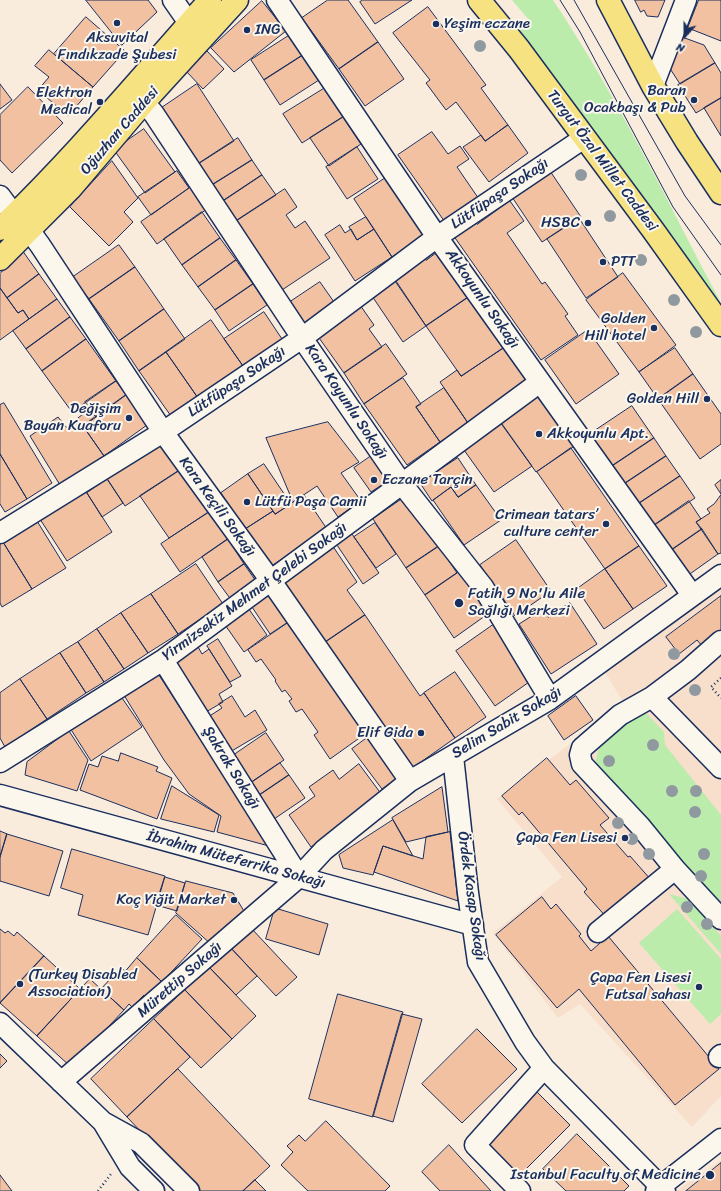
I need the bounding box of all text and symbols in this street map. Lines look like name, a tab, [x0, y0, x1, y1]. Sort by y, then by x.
place label: Yeşim eczane	[444, 15, 530, 33]
north arrow	[665, 16, 705, 56]
marker: Aksuvital Fındıkzade Şubesi	[112, 18, 122, 28]
marker: Yeşim eczane	[431, 19, 441, 29]
place label: ING	[255, 21, 281, 39]
marker: ING	[242, 25, 252, 35]
place label: Aksuvital Fındıkzade Şubesi	[57, 29, 177, 64]
text: N	[674, 37, 687, 58]
place label: Baran Ocakbaşı & Pub	[584, 82, 686, 117]
street label: Oğuzhan Caddesi	[77, 83, 163, 179]
place label: Elektron Medical	[36, 84, 92, 119]
street label: Turgut Özal Millet Caddesi	[543, 87, 661, 235]
marker: Baran Ocakbaşı & Pub	[689, 95, 699, 105]
marker: Elektron Medical	[95, 97, 105, 107]
street label: Lütfüpaşa Sokağı	[448, 155, 552, 233]
place label: HSBC	[541, 214, 580, 232]
marker: HSBC	[583, 218, 593, 228]
street label: Akkoyunlu Sokağı	[441, 246, 523, 352]
place label: PTT	[611, 253, 636, 271]
marker: PTT	[598, 257, 608, 267]
place label: Golden Hill hotel	[585, 310, 646, 345]
marker: Golden Hill hotel	[649, 323, 659, 333]
street label: Kara Koyunlu Sokağı	[301, 341, 391, 463]
street label: Lütfüpaşa Sokağı	[185, 343, 289, 421]
place label: Golden Hill	[627, 390, 699, 408]
marker: Golden Hill	[702, 394, 712, 404]
place label: Değişim Bayan Kuaforu	[24, 400, 121, 435]
marker: Değişim Bayan Kuaforu	[124, 413, 134, 423]
place label: Akkoyunlu Apt.	[547, 425, 649, 443]
marker: Akkoyunlu Apt.	[534, 429, 544, 439]
street label: Kara Keçili Sokağı	[175, 453, 259, 561]
place label: Eczane Tarçin	[382, 471, 473, 489]
marker: Eczane Tarçin	[369, 475, 379, 485]
place label: Lütfü Paşa Camii	[255, 493, 367, 511]
marker: Lütfü Paşa Camii	[242, 497, 252, 507]
place label: Crimean tatars’ culture center	[495, 506, 598, 541]
street label: Yirmizsekiz Mehmet Çelebi Sokağı	[159, 519, 351, 665]
marker: Crimean tatars’ culture center	[601, 519, 611, 529]
place label: Fatih 9 No'lu Aile Sağlığı Merkezi	[468, 585, 585, 620]
marker: Fatih 9 No'lu Aile Sağlığı Merkezi	[453, 597, 465, 609]
street label: Selim Sabit Sokağı	[449, 683, 565, 763]
street label: Şakrak Sokağı	[198, 723, 264, 813]
place label: Elif Gida	[357, 724, 413, 742]
marker: Elif Gida	[416, 728, 426, 738]
street label: İbrahim Müteferrika Sokağı	[145, 827, 327, 893]
place label: Çapa Fen Lisesi	[516, 829, 617, 847]
street label: Ördek Kasap Sokağı	[453, 830, 489, 962]
marker: Çapa Fen Lisesi	[620, 833, 630, 843]
place label: Koç Yiğit Market	[117, 891, 226, 909]
marker: Koç Yiğit Market	[229, 895, 239, 905]
street label: Mürettip Sokağı	[134, 938, 226, 1022]
place label: (Turkey Disabled Association)	[28, 966, 137, 1001]
place label: Çapa Fen Lisesi Futsal sahası	[590, 969, 691, 1004]
marker: (Turkey Disabled Association)	[15, 979, 25, 989]
marker: Çapa Fen Lisesi Futsal sahası	[694, 982, 704, 992]
place label: Istanbul Faculty of Medicine	[511, 1166, 701, 1184]
marker: Istanbul Faculty of Medicine	[704, 1169, 716, 1181]

